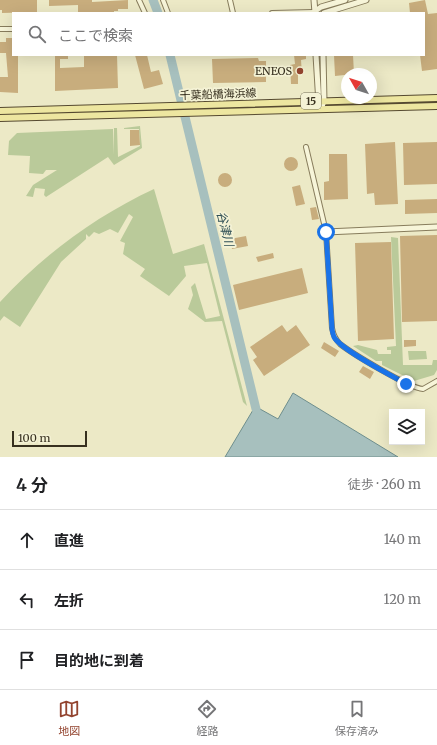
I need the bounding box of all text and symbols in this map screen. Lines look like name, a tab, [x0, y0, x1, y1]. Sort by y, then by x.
search box	[12, 12, 425, 56]
icon: search	[26, 23, 48, 45]
text: ここで検索	[58, 26, 133, 45]
place label: ENEOS	[255, 64, 292, 78]
marker: ENEOS	[295, 66, 305, 76]
north arrow	[341, 68, 377, 104]
street label: 千葉船橋海浜線	[179, 86, 257, 102]
road number: 15	[301, 93, 321, 109]
water label: 谷津川	[214, 210, 238, 250]
route start	[317, 223, 335, 241]
route end	[397, 375, 415, 393]
map controls	[389, 409, 425, 445]
button: layers	[389, 409, 425, 445]
scale bar	[12, 429, 87, 448]
text: 100 m	[18, 431, 50, 445]
text: 4 分	[16, 474, 48, 496]
text: 徒歩 · 260 m	[348, 476, 421, 493]
icon: ahead	[16, 529, 38, 551]
text: 直進	[54, 531, 84, 550]
text: 140 m	[384, 531, 421, 548]
icon: left	[16, 589, 38, 611]
text: 左折	[54, 591, 84, 610]
text: 120 m	[383, 591, 421, 608]
icon: arrive	[16, 649, 38, 671]
text: 目的地に到着	[54, 651, 144, 670]
tab: 地図	[58, 698, 80, 738]
tab: 経路	[196, 698, 218, 738]
tab: 保存済み	[335, 698, 379, 738]

